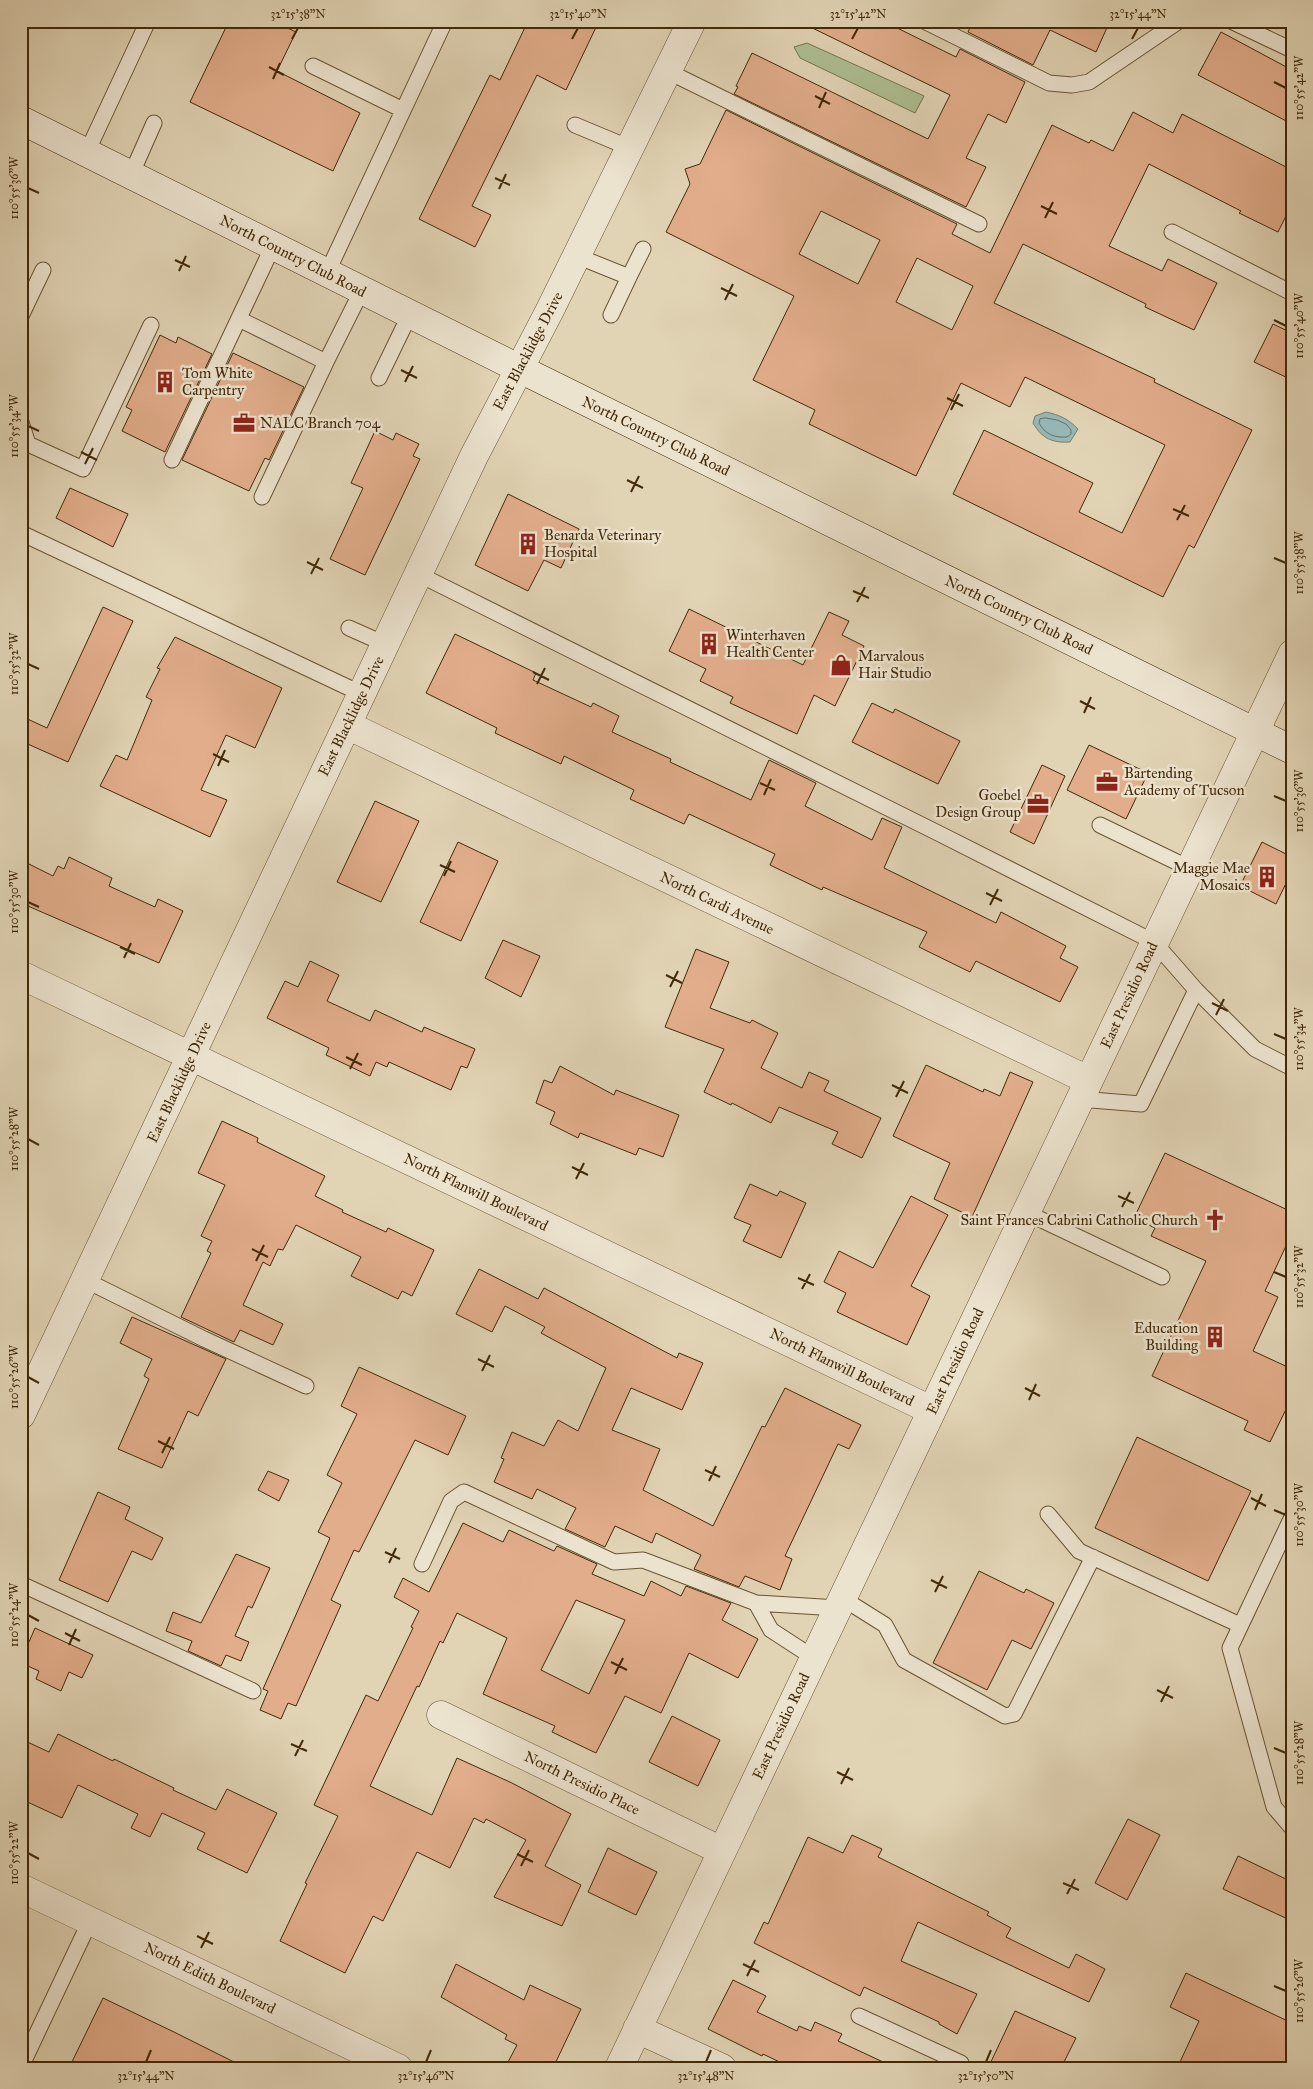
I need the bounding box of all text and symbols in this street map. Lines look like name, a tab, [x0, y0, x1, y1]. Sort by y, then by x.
text: 32°15'38"N	[270, 7, 326, 21]
text: 32°15'40"N	[549, 7, 607, 21]
text: 32°15'42"N	[830, 7, 886, 21]
text: 32°15'44"N	[1109, 7, 1167, 21]
text: 110°55'42"W	[1292, 55, 1306, 120]
text: 110°55'36"W	[7, 156, 21, 219]
street label: North Country Club Road	[217, 211, 370, 301]
street label: East Blacklidge Drive	[489, 289, 567, 413]
text: 110°55'40"W	[1292, 293, 1306, 359]
place label: Tom White Carpentry	[182, 364, 253, 399]
building icon: Tom White Carpentry	[152, 369, 178, 395]
street label: North Country Club Road	[579, 392, 733, 480]
text: 110°55'34"W	[7, 394, 21, 458]
office icon: NALC Branch 704	[231, 410, 257, 436]
place label: NALC Branch 704	[260, 414, 381, 432]
place label: Benarda Veterinary Hospital	[544, 526, 662, 561]
building icon: Benarda Veterinary Hospital	[515, 531, 541, 557]
text: 110°55'38"W	[1292, 531, 1306, 595]
street label: North Country Club Road	[942, 571, 1096, 659]
place label: Winterhaven Health Center	[726, 626, 814, 661]
building icon: Winterhaven Health Center	[696, 631, 722, 657]
text: 110°55'32"W	[7, 632, 21, 695]
place label: Marvalous Hair Studio	[858, 647, 932, 682]
shop icon: Marvalous Hair Studio	[828, 652, 854, 678]
street label: East Blacklidge Drive	[314, 653, 388, 779]
place label: Bartending Academy of Tucson	[1123, 764, 1245, 799]
office icon: Bartending Academy of Tucson	[1094, 769, 1120, 795]
text: 110°55'36"W	[1292, 769, 1306, 832]
place label: Goebel Design Group	[935, 786, 1022, 821]
office icon: Goebel Design Group	[1025, 791, 1051, 817]
place label: Maggie Mae Mosaics	[1173, 859, 1250, 894]
building icon: Maggie Mae Mosaics	[1254, 864, 1280, 890]
street label: North Cardi Avenue	[657, 868, 777, 938]
text: 110°55'30"W	[7, 870, 21, 934]
street label: East Presidio Road	[1096, 939, 1162, 1051]
text: 110°55'34"W	[1292, 1007, 1306, 1071]
street label: East Blacklidge Drive	[143, 1019, 215, 1145]
text: 110°55'28"W	[7, 1106, 21, 1171]
street label: North Flanwill Boulevard	[401, 1149, 552, 1235]
church icon: Saint Frances Cabrini Catholic Church	[1202, 1207, 1228, 1233]
place label: Saint Frances Cabrini Catholic Church	[960, 1211, 1199, 1229]
text: 110°55'32"W	[1292, 1245, 1306, 1308]
street label: East Presidio Road	[922, 1305, 988, 1417]
place label: Education Building	[1134, 1319, 1199, 1354]
street label: North Flanwill Boulevard	[767, 1324, 918, 1410]
building icon: Education Building	[1202, 1324, 1228, 1350]
text: 110°55'26"W	[7, 1344, 21, 1409]
text: 110°55'30"W	[1292, 1483, 1306, 1547]
text: 110°55'24"W	[7, 1582, 21, 1647]
street label: East Presidio Road	[748, 1670, 814, 1782]
text: 110°55'28"W	[1292, 1720, 1306, 1785]
street label: North Presidio Place	[521, 1747, 643, 1819]
text: 110°55'22"W	[7, 1821, 21, 1885]
street label: North Edith Boulevard	[141, 1938, 279, 2018]
text: 110°55'26"W	[1292, 1958, 1306, 2023]
text: 32°15'44"N	[117, 2069, 175, 2083]
text: 32°15'46"N	[398, 2069, 454, 2083]
text: 32°15'48"N	[677, 2069, 735, 2083]
text: 32°15'50"N	[958, 2069, 1014, 2083]

